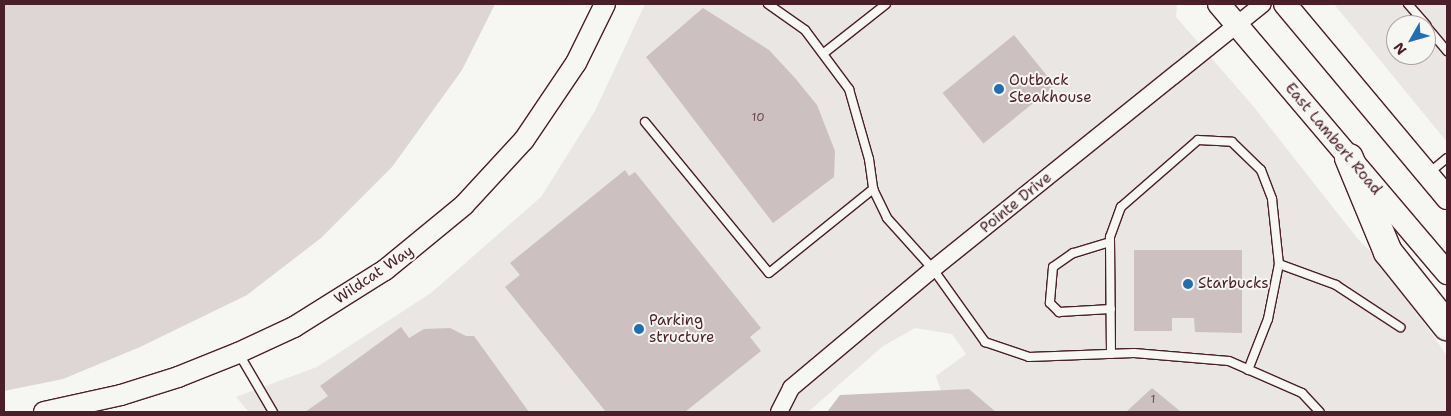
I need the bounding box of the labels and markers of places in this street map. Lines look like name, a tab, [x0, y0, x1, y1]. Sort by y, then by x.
place label: Outback Steakhouse	[1009, 71, 1092, 106]
marker: Outback Steakhouse	[993, 83, 1005, 95]
place label: Starbucks	[1198, 275, 1269, 293]
marker: Starbucks	[1182, 278, 1194, 290]
place label: Parking structure	[649, 311, 714, 346]
marker: Parking structure	[633, 323, 645, 335]

